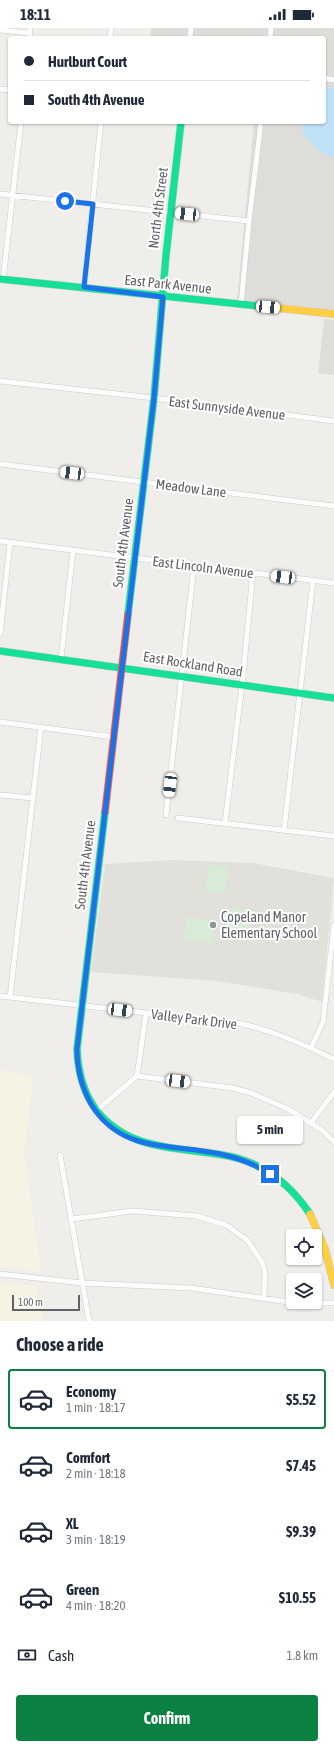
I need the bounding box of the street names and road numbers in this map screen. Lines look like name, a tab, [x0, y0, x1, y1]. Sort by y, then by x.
street label: North 4th Street	[145, 167, 171, 249]
street label: East Park Avenue	[124, 271, 212, 297]
street label: East Sunnyside Avenue	[168, 393, 286, 423]
street label: Meadow Lane	[155, 476, 227, 500]
street label: South 4th Avenue	[110, 497, 136, 589]
street label: East Lincoln Avenue	[152, 553, 254, 581]
street label: East Rockland Road	[142, 648, 244, 680]
street label: South 4th Avenue	[72, 819, 98, 911]
street label: Valley Park Drive	[150, 1006, 238, 1032]

